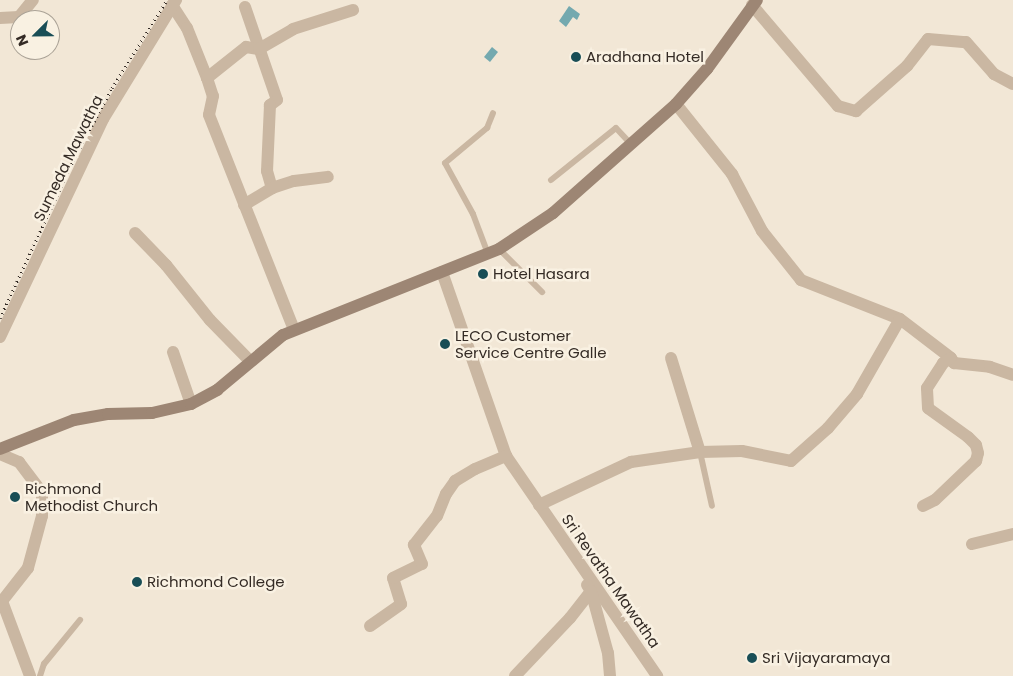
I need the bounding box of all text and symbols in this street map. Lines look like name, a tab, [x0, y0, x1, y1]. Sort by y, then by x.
north arrow	[10, 10, 60, 60]
text: N	[11, 32, 33, 49]
place label: Aradhana Hotel	[586, 48, 704, 66]
marker: Aradhana Hotel	[570, 51, 582, 63]
street label: Sumeda Mawatha	[30, 92, 106, 224]
place label: Hotel Hasara	[493, 265, 590, 283]
marker: Hotel Hasara	[477, 268, 489, 280]
place label: LECO Customer Service Centre Galle	[455, 326, 607, 361]
marker: LECO Customer Service Centre Galle	[439, 338, 451, 350]
place label: Richmond Methodist Church	[25, 479, 158, 514]
marker: Richmond Methodist Church	[9, 491, 21, 503]
street label: Sri Revatha Mawatha	[558, 511, 664, 651]
place label: Richmond College	[147, 573, 285, 591]
marker: Richmond College	[131, 576, 143, 588]
place label: Sri Vijayaramaya	[762, 649, 890, 667]
marker: Sri Vijayaramaya	[746, 652, 758, 664]

